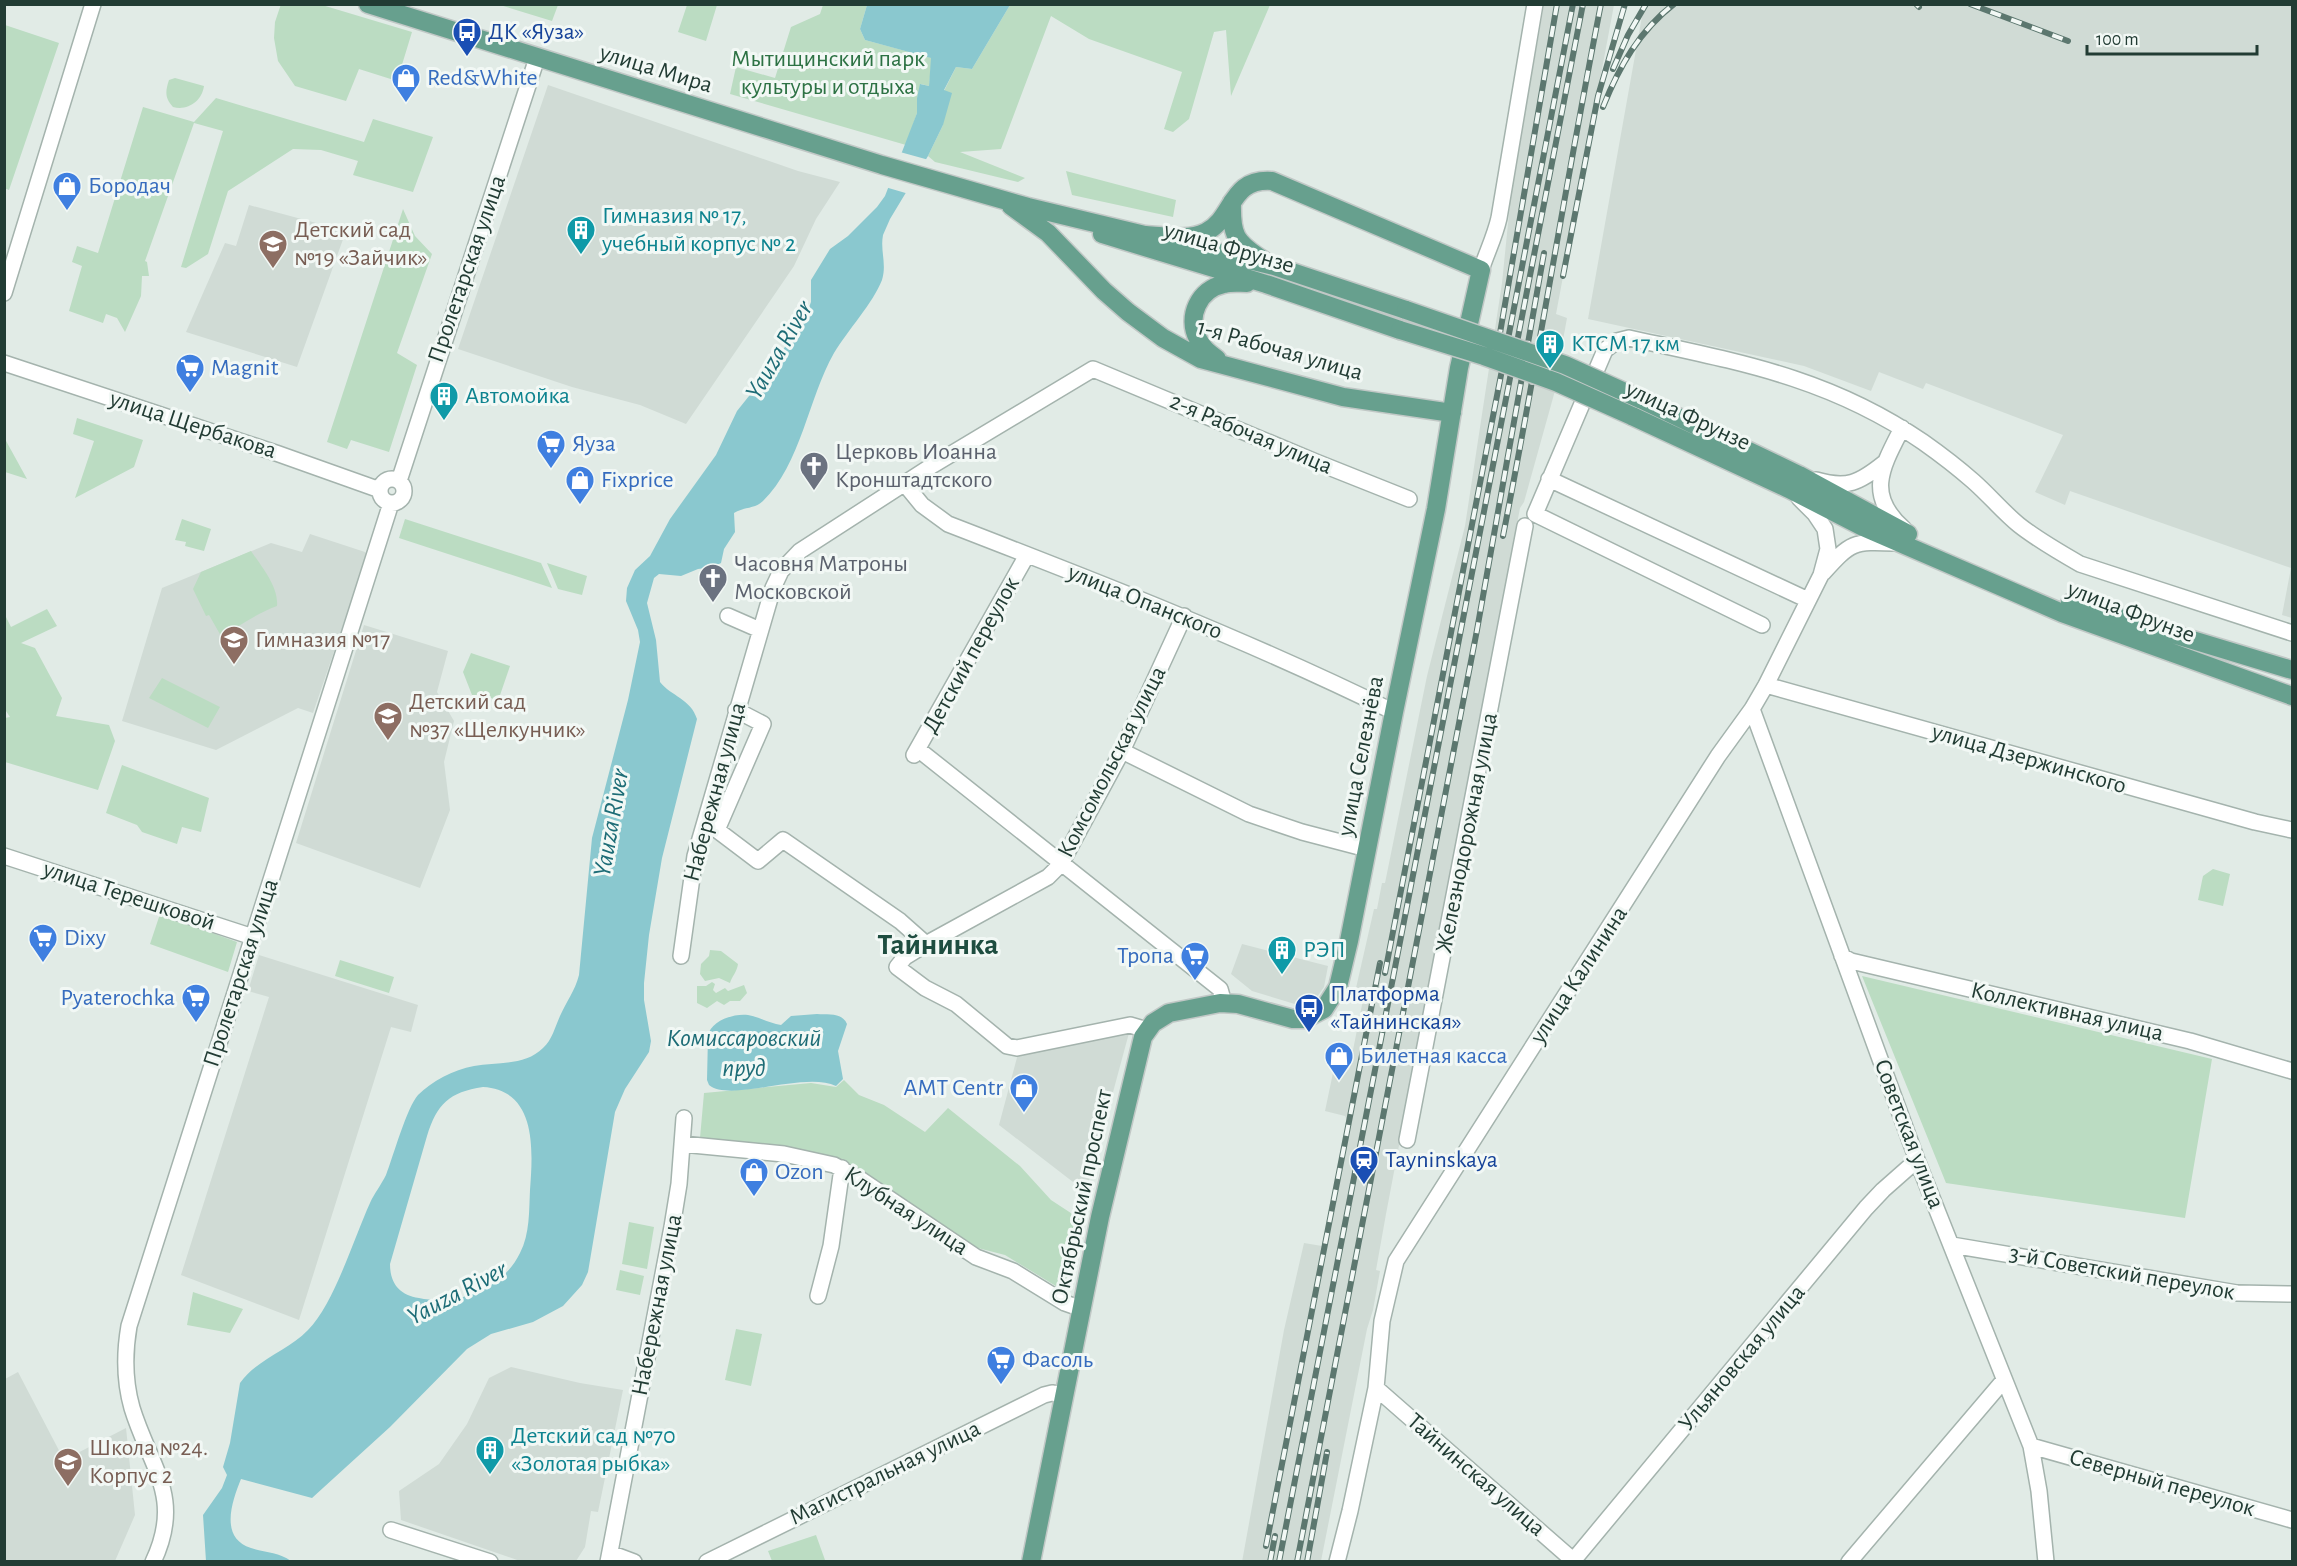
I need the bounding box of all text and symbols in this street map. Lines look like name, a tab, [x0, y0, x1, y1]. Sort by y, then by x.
bus stop icon: ДК «Яуза»	[451, 16, 483, 58]
scale bar	[2087, 18, 2256, 56]
place label: ДК «Яуза»	[488, 20, 584, 44]
text: 100 m	[2096, 31, 2139, 49]
street label: улица Мира	[596, 40, 715, 98]
park label: Мытищинский парк культуры и отдыха	[731, 47, 925, 99]
shop icon: Red&White	[390, 62, 422, 104]
place label: Red&White	[427, 66, 537, 90]
shop icon: Бородач	[51, 170, 83, 212]
street label: Пролетарская улица	[424, 172, 510, 366]
place label: Бородач	[88, 174, 171, 198]
place label: Гимназия № 17, учебный корпус № 2	[601, 204, 796, 256]
building icon: Гимназия № 17, учебный корпус № 2	[565, 214, 597, 256]
place label: Детский сад №19 «Зайчик»	[294, 218, 428, 270]
street label: улица Фрунзе	[1160, 218, 1297, 278]
school or university icon: Детский сад №19 «Зайчик»	[257, 228, 289, 270]
water label: Yauza River	[741, 295, 818, 404]
street label: 1-я Рабочая улица	[1194, 315, 1366, 385]
building icon: КТСМ 17 км	[1534, 328, 1566, 370]
place label: КТСМ 17 км	[1571, 332, 1680, 356]
supermarket icon: Magnit	[174, 352, 206, 394]
place label: Magnit	[211, 356, 279, 380]
street label: улица Фрунзе	[1621, 376, 1754, 455]
building icon: Автомойка	[428, 380, 460, 422]
place label: Автомойка	[465, 384, 570, 408]
street label: улица Щербакова	[106, 386, 279, 463]
street label: 2-я Рабочая улица	[1166, 389, 1336, 479]
supermarket icon: Яуза	[535, 428, 567, 470]
place label: Яуза	[572, 432, 616, 456]
place label: Церковь Иоанна Кронштадтского	[835, 440, 997, 492]
church icon: Церковь Иоанна Кронштадтского	[798, 450, 830, 492]
shop icon: Fixprice	[564, 464, 596, 506]
place label: Fixprice	[601, 468, 674, 492]
place label: Часовня Матроны Московской	[734, 552, 908, 604]
street label: улица Опанского	[1063, 560, 1226, 644]
church icon: Часовня Матроны Московской	[697, 562, 729, 604]
street label: Детский переулок	[918, 573, 1024, 737]
street label: улица Фрунзе	[2063, 576, 2198, 647]
school or university icon: Гимназия №17	[218, 624, 250, 666]
place label: Гимназия №17	[255, 628, 390, 652]
street label: Комсомольская улица	[1053, 663, 1171, 861]
street label: улица Селезнёва	[1334, 674, 1388, 839]
place label: Детский сад №37 «Щелкунчик»	[409, 690, 586, 742]
school or university icon: Детский сад №37 «Щелкунчик»	[372, 700, 404, 742]
street label: Набережная улица	[679, 700, 751, 884]
street label: Железнодорожная улица	[1432, 711, 1502, 955]
street label: улица Дзержинского	[1928, 720, 2129, 798]
water label: Yauza River	[589, 766, 634, 879]
street label: улица Терешковой	[39, 857, 218, 935]
street label: Пролетарская улица	[199, 876, 283, 1070]
street label: улица Калинина	[1525, 902, 1632, 1049]
supermarket icon: Dixy	[27, 922, 59, 964]
place label: Dixy	[64, 926, 106, 950]
district label: Тайнинка	[878, 930, 998, 960]
building icon: РЭП	[1266, 934, 1298, 976]
place label: РЭП	[1303, 938, 1346, 962]
supermarket icon: Тропа	[1179, 940, 1211, 982]
place label: Тропа	[1117, 944, 1174, 968]
street label: Коллективная улица	[1968, 978, 2166, 1046]
supermarket icon: Pyaterochka	[180, 982, 212, 1024]
place label: Платформа «Тайнинская»	[1330, 982, 1462, 1034]
place label: Pyaterochka	[60, 986, 175, 1010]
bus stop icon: Платформа «Тайнинская»	[1293, 992, 1325, 1034]
water label: Комиссаровский пруд	[667, 1025, 821, 1081]
shop icon: Билетная касса	[1323, 1040, 1355, 1082]
place label: Билетная касса	[1360, 1044, 1507, 1068]
street label: Советская улица	[1869, 1056, 1949, 1212]
shop icon: AMT Centr	[1008, 1072, 1040, 1114]
place label: AMT Centr	[904, 1076, 1003, 1100]
street label: Октябрьский проспект	[1047, 1087, 1117, 1307]
station icon: Tayninskaya	[1348, 1144, 1380, 1186]
place label: Tayninskaya	[1385, 1148, 1498, 1172]
shop icon: Ozon	[738, 1156, 770, 1198]
place label: Ozon	[775, 1160, 824, 1184]
street label: Клубная улица	[840, 1162, 972, 1260]
street label: Набережная улица	[628, 1212, 686, 1398]
street label: 3-й Советский переулок	[2007, 1241, 2237, 1305]
water label: Yauza River	[403, 1255, 513, 1330]
street label: Ульяновская улица	[1674, 1280, 1810, 1436]
supermarket icon: Фасоль	[985, 1344, 1017, 1386]
place label: Фасоль	[1022, 1348, 1093, 1372]
street label: Тайнинская улица	[1403, 1409, 1550, 1541]
street label: Магистральная улица	[786, 1416, 984, 1530]
place label: Детский сад №70 «Золотая рыбка»	[511, 1424, 676, 1476]
building icon: Детский сад №70 «Золотая рыбка»	[474, 1434, 506, 1476]
place label: Школа №24. Корпус 2	[89, 1436, 208, 1488]
street label: Северный переулок	[2066, 1445, 2258, 1521]
school or university icon: Школа №24. Корпус 2	[52, 1446, 84, 1488]

